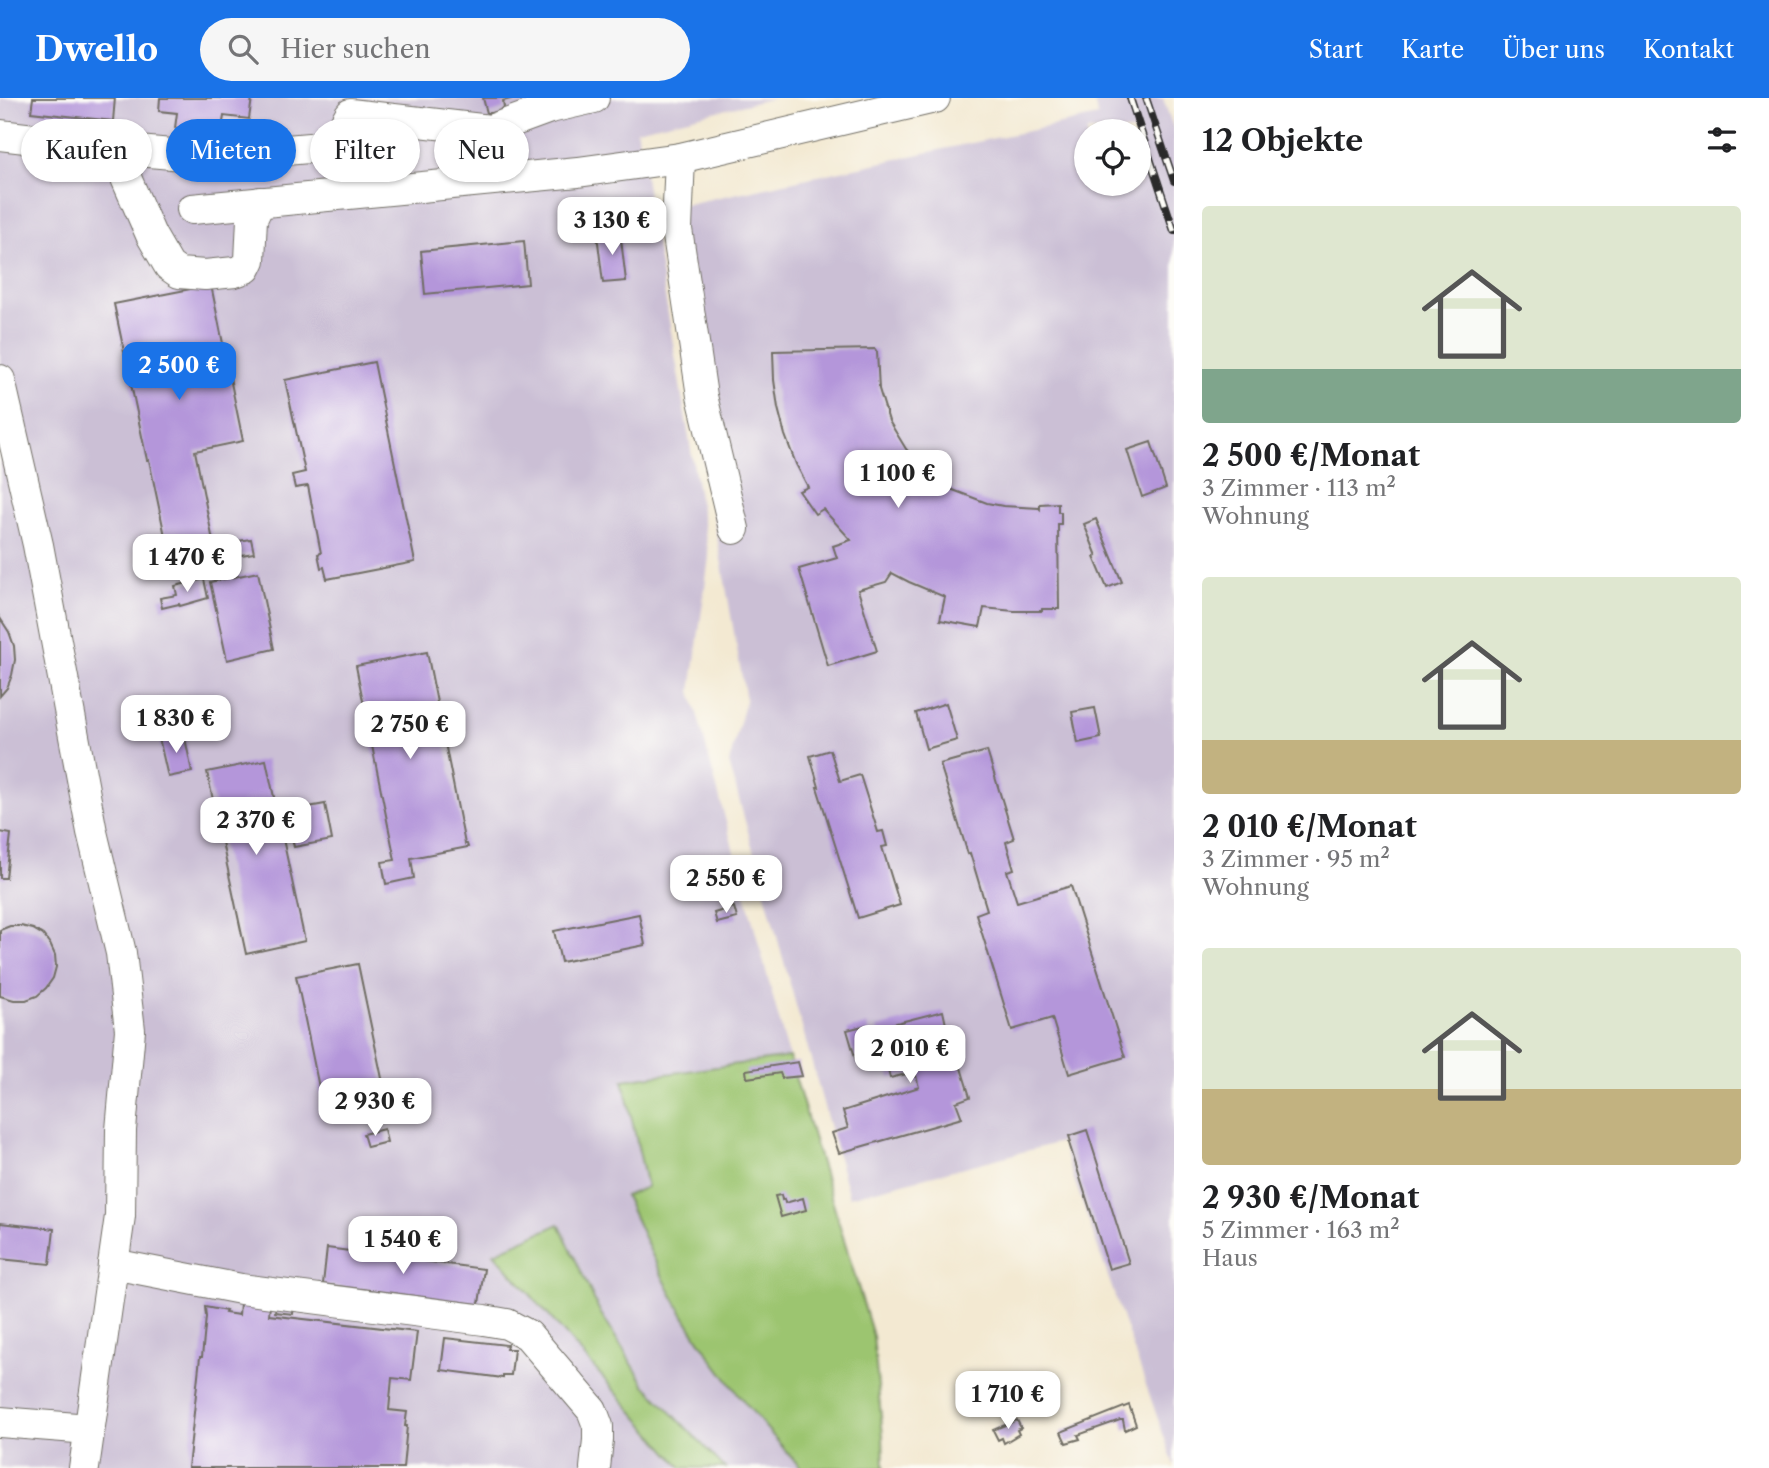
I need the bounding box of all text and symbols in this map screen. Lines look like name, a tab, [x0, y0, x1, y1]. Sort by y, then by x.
search box	[200, 18, 690, 81]
text: Dwello	[35, 29, 158, 70]
icon: search	[224, 30, 262, 68]
text: Hier suchen	[280, 33, 430, 65]
text: Start	[1309, 35, 1363, 64]
text: Karte	[1401, 35, 1464, 64]
text: Über uns	[1502, 35, 1605, 64]
text: Kontakt	[1643, 35, 1734, 64]
chip: Kaufen	[21, 119, 152, 182]
chip: Mieten	[166, 119, 296, 182]
chip: Filter	[310, 119, 420, 182]
chip: Neu	[434, 119, 529, 182]
map controls	[1074, 119, 1151, 196]
button: locate	[1074, 119, 1151, 196]
icon: filters	[1703, 121, 1741, 159]
text: 12 Objekte	[1202, 122, 1363, 159]
pin: 3 130 €	[547, 198, 677, 257]
text: 3 130 €	[573, 206, 651, 234]
icon: home	[1409, 251, 1535, 377]
pin: 2 500 €	[114, 342, 244, 402]
text: 2 500 €	[138, 351, 220, 379]
text: 2 500 €/Monat	[1202, 437, 1420, 474]
pin: 1 100 €	[833, 450, 963, 510]
text: 1 100 €	[860, 459, 936, 487]
text: 3 Zimmer · 113 m²	[1202, 474, 1396, 502]
text: Wohnung	[1202, 502, 1309, 530]
pin: 1 470 €	[122, 534, 252, 594]
text: 1 470 €	[149, 543, 225, 571]
icon: home	[1409, 622, 1535, 748]
pin: 1 830 €	[111, 696, 241, 755]
pin: 2 750 €	[345, 702, 475, 761]
text: 1 830 €	[137, 704, 215, 732]
text: 2 750 €	[371, 710, 449, 738]
pin: 2 370 €	[191, 798, 321, 857]
text: 2 370 €	[216, 806, 296, 834]
text: 2 010 €/Monat	[1202, 808, 1417, 845]
text: 3 Zimmer · 95 m²	[1202, 845, 1390, 873]
pin: 2 550 €	[661, 856, 791, 915]
text: 2 550 €	[686, 864, 766, 892]
text: Wohnung	[1202, 873, 1309, 901]
icon: home	[1409, 993, 1535, 1119]
pin: 2 010 €	[845, 1026, 975, 1085]
text: 2 010 €	[870, 1034, 950, 1062]
pin: 2 930 €	[310, 1079, 440, 1138]
text: 2 930 €	[334, 1087, 416, 1115]
text: 2 930 €/Monat	[1202, 1179, 1419, 1216]
pin: 1 540 €	[338, 1216, 468, 1276]
text: 5 Zimmer · 163 m²	[1202, 1216, 1400, 1244]
text: 1 540 €	[364, 1225, 442, 1253]
text: Haus	[1202, 1244, 1258, 1272]
pin: 1 710 €	[943, 1372, 1073, 1431]
text: 1 710 €	[971, 1380, 1045, 1408]

